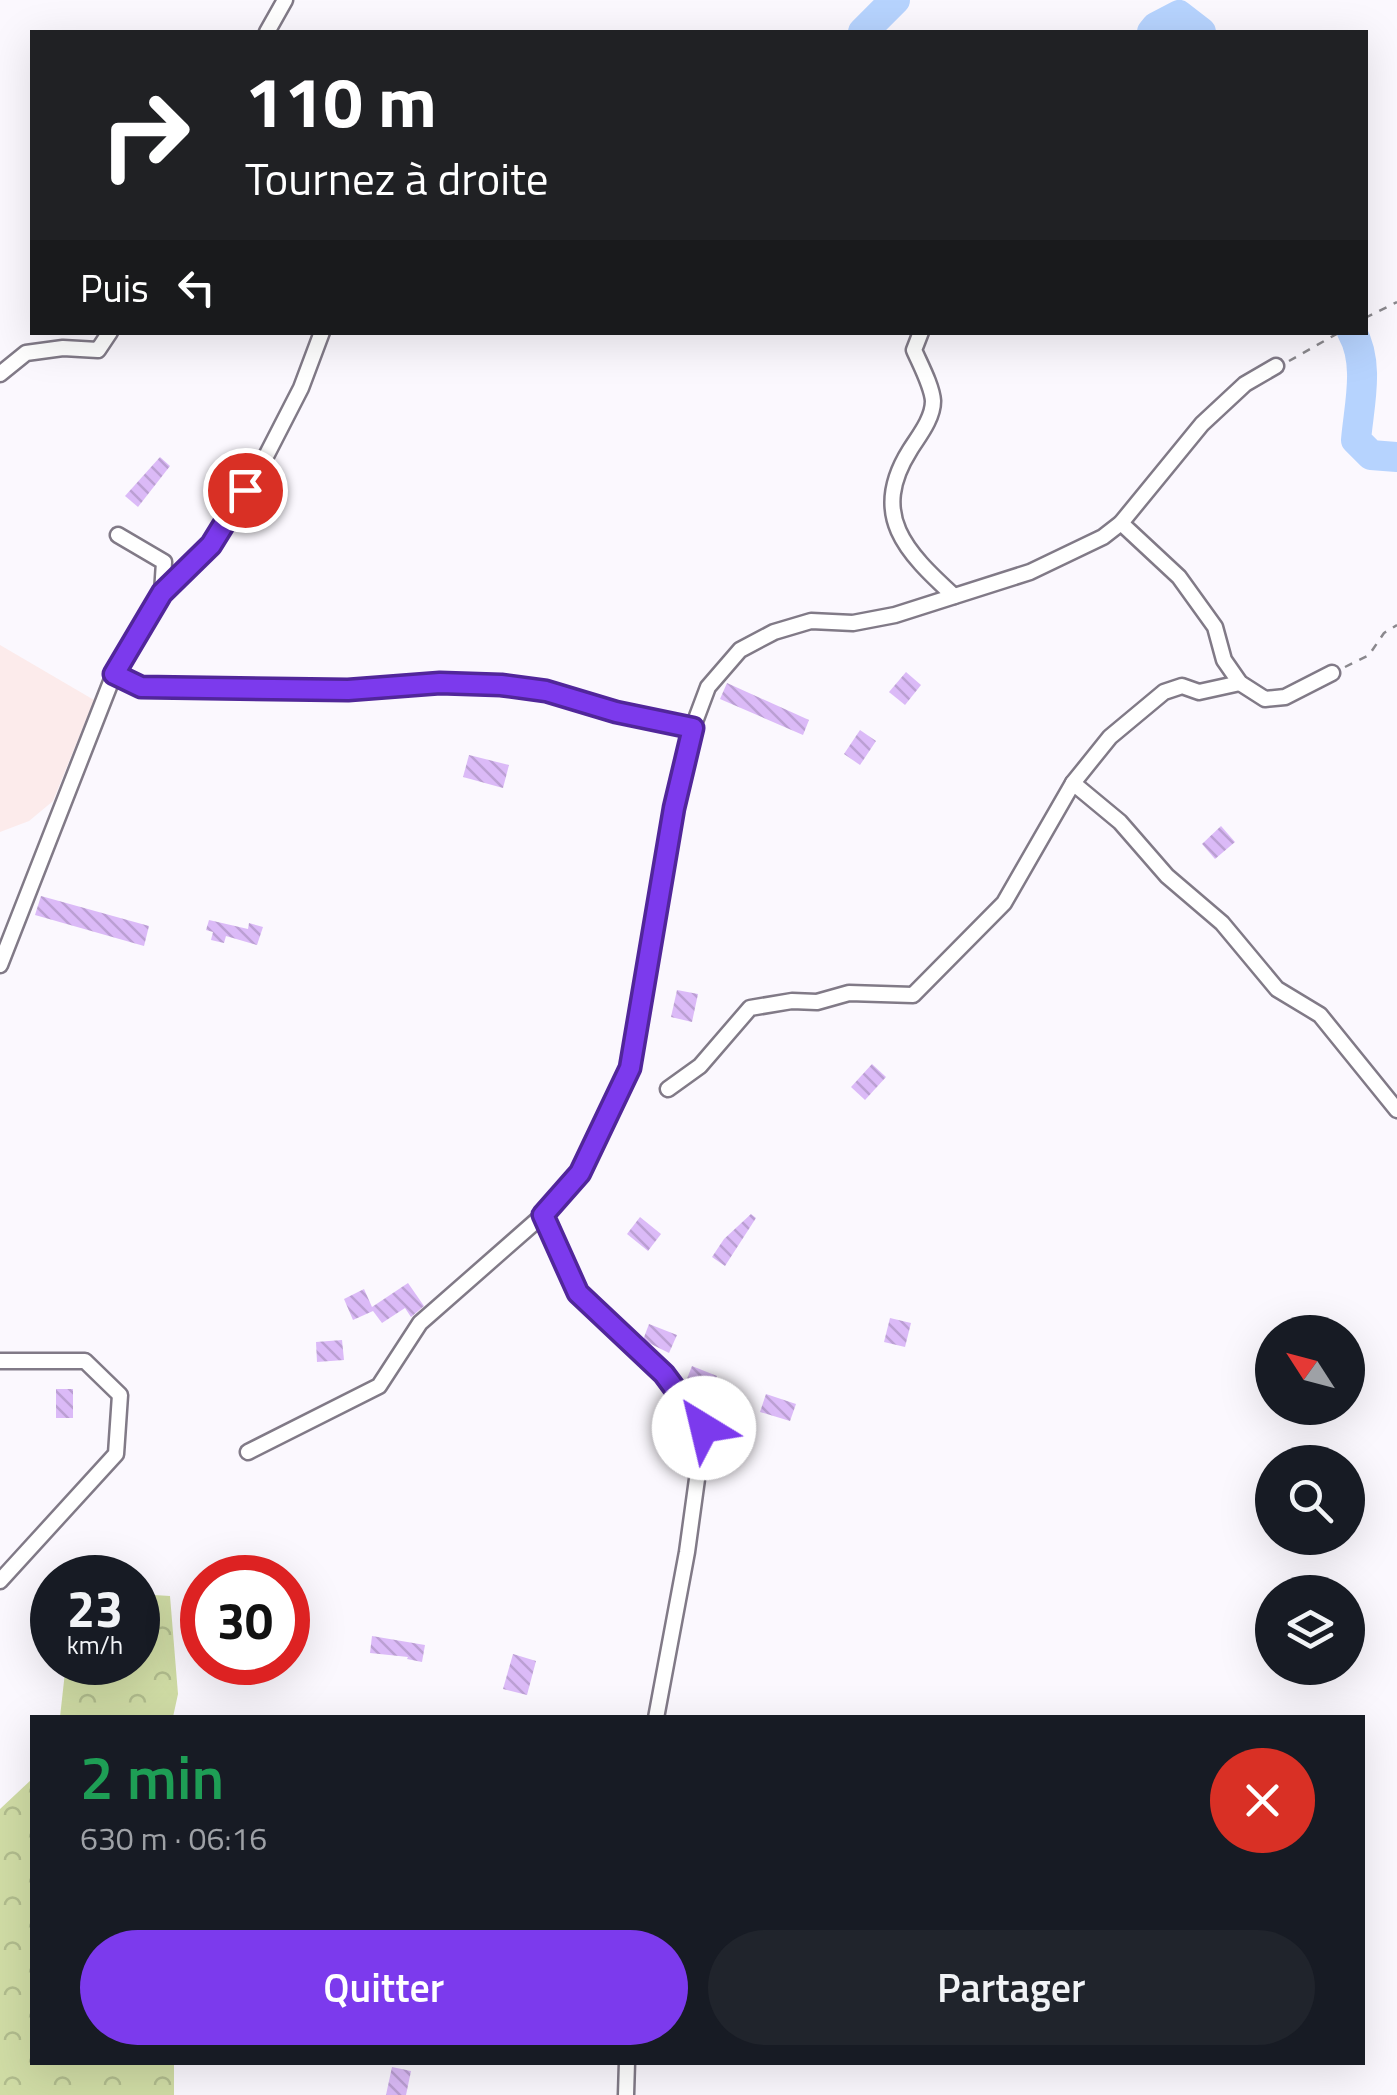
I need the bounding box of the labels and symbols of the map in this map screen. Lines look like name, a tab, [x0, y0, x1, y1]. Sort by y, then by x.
pin	[203, 448, 288, 533]
north arrow	[1255, 1315, 1365, 1425]
position arrow	[652, 1376, 756, 1480]
speed limit sign: 30	[180, 1555, 310, 1685]

